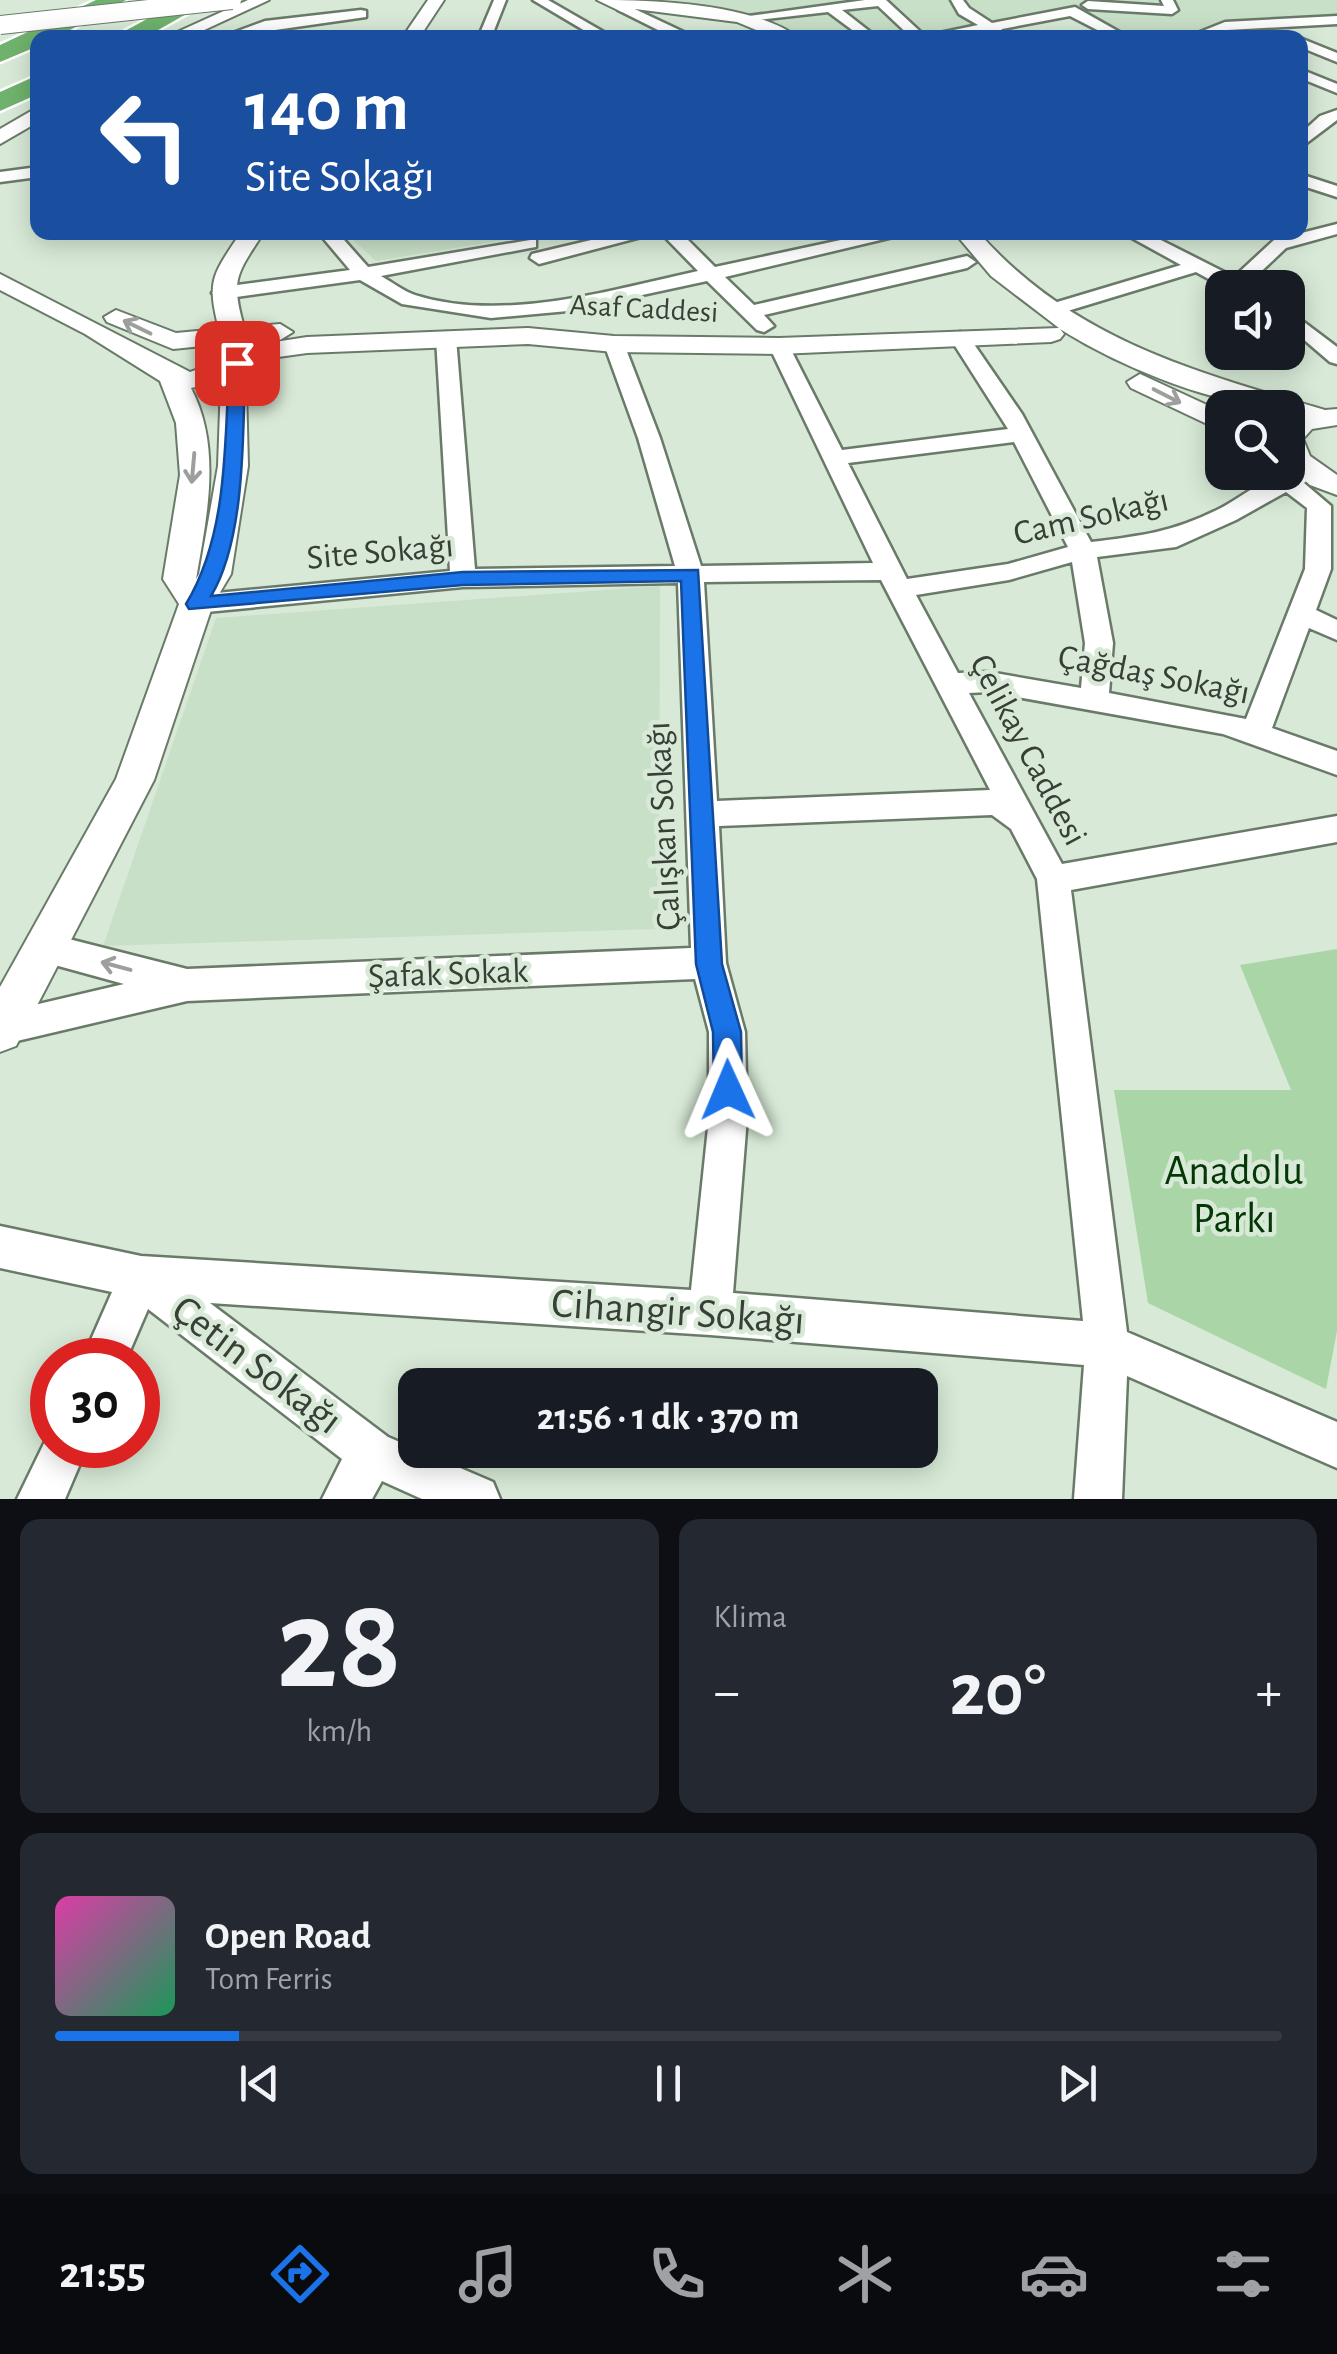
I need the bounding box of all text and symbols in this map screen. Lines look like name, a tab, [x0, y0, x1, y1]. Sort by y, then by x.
icon: left	[80, 70, 210, 200]
text: 140 m	[245, 73, 409, 143]
text: Site Sokağı	[245, 155, 435, 200]
map controls	[1205, 270, 1305, 490]
button: sound	[1205, 270, 1305, 370]
street label: Asaf Caddesi	[569, 290, 719, 328]
one-way arrow	[123, 317, 152, 336]
pin	[195, 321, 280, 406]
icon: arrive	[210, 336, 265, 391]
one-way arrow	[1152, 387, 1182, 406]
button: search	[1205, 390, 1305, 490]
one-way arrow	[184, 451, 203, 484]
street label: Cam Sokağı	[1010, 482, 1172, 552]
street label: Site Sokağı	[305, 528, 455, 576]
street label: Çağdaş Sokağı	[1055, 639, 1253, 711]
street label: Çelikay Caddesi	[963, 649, 1093, 851]
street label: Çalışkan Sokağı	[641, 721, 687, 931]
street label: Şafak Sokak	[367, 954, 529, 994]
one-way arrow	[101, 956, 132, 975]
position arrow	[676, 1038, 780, 1142]
park label: Anadolu Parkı	[1164, 1150, 1304, 1240]
street label: Cihangir Sokağı	[550, 1282, 806, 1342]
street label: Çetin Sokağı	[164, 1288, 350, 1442]
speed limit sign: 30	[30, 1338, 160, 1468]
text: 21:56 · 1 dk · 370 m	[537, 1399, 799, 1437]
text: 28	[277, 1582, 402, 1712]
text: Klima	[714, 1601, 787, 1633]
text: 20°	[950, 1654, 1046, 1729]
text: −	[714, 1665, 740, 1720]
text: +	[1256, 1665, 1282, 1720]
text: km/h	[306, 1715, 372, 1747]
text: Open Road	[205, 1918, 371, 1956]
text: Tom Ferris	[205, 1963, 333, 1995]
icon: previous	[232, 2056, 287, 2111]
icon: pause	[641, 2056, 696, 2111]
icon: next	[1050, 2056, 1105, 2111]
icon: directions	[265, 2239, 335, 2309]
icon: music	[453, 2239, 523, 2309]
icon: phone	[642, 2239, 712, 2309]
icon: climate	[830, 2239, 900, 2309]
icon: car	[1019, 2239, 1089, 2309]
icon: filters	[1208, 2239, 1278, 2309]
text: 21:55	[59, 2251, 146, 2296]

